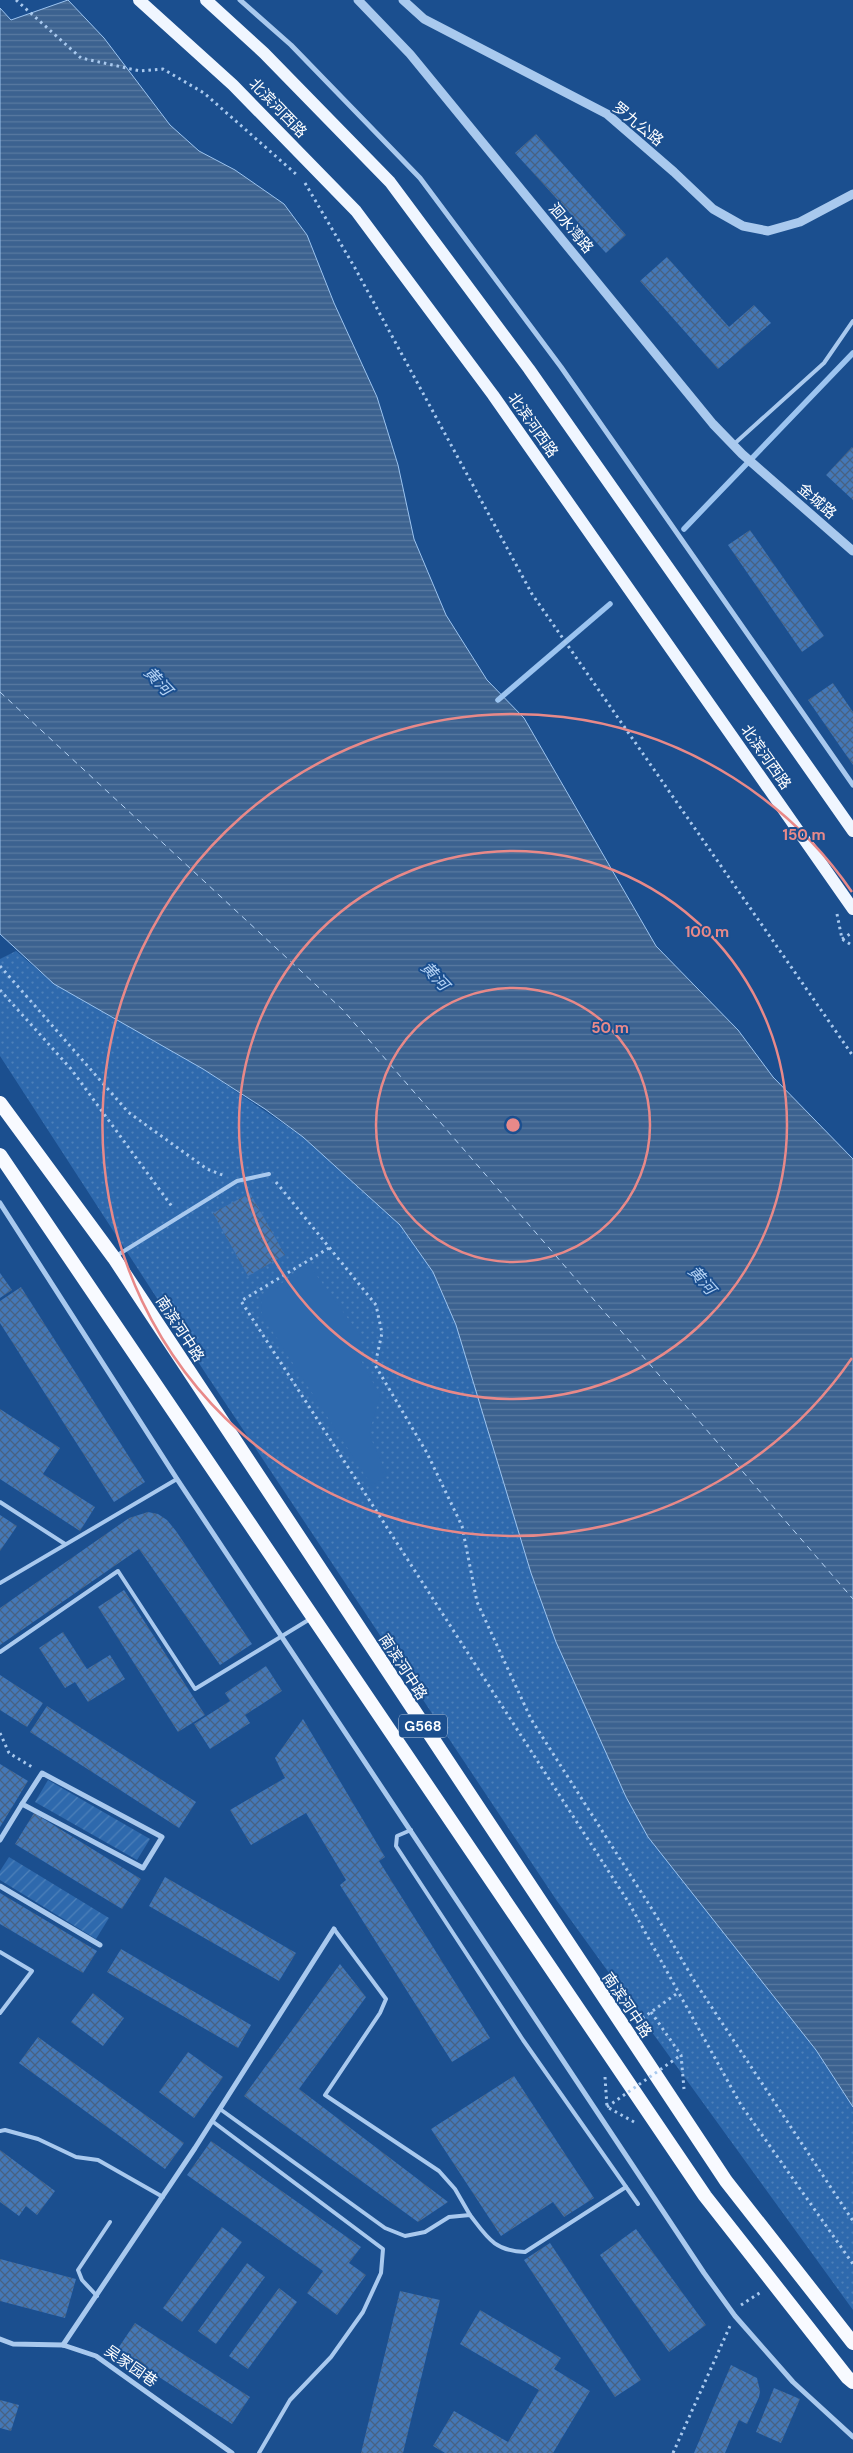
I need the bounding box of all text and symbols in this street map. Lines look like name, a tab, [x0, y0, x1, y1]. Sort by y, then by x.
street label: 北滨河西路	[245, 74, 311, 142]
street label: 罗九公路	[608, 97, 668, 151]
street label: 洄水湾路	[544, 199, 598, 257]
street label: 北滨河西路	[503, 389, 563, 461]
street label: 金城路	[793, 479, 841, 523]
water label: 黄河	[139, 662, 179, 702]
street label: 北滨河西路	[736, 721, 796, 793]
text: 150 m	[783, 825, 826, 845]
text: 100 m	[685, 922, 729, 942]
water label: 黄河	[416, 957, 456, 997]
text: 50 m	[591, 1018, 629, 1038]
centre of rings	[504, 1116, 522, 1134]
water label: 黄河	[684, 1261, 722, 1301]
street label: 南滨河中路	[151, 1292, 209, 1366]
street label: 南滨河中路	[374, 1630, 432, 1704]
road number: G568	[399, 1714, 447, 1738]
street label: 南滨河中路	[598, 1968, 656, 2042]
street label: 吴家园巷	[101, 2341, 161, 2391]

